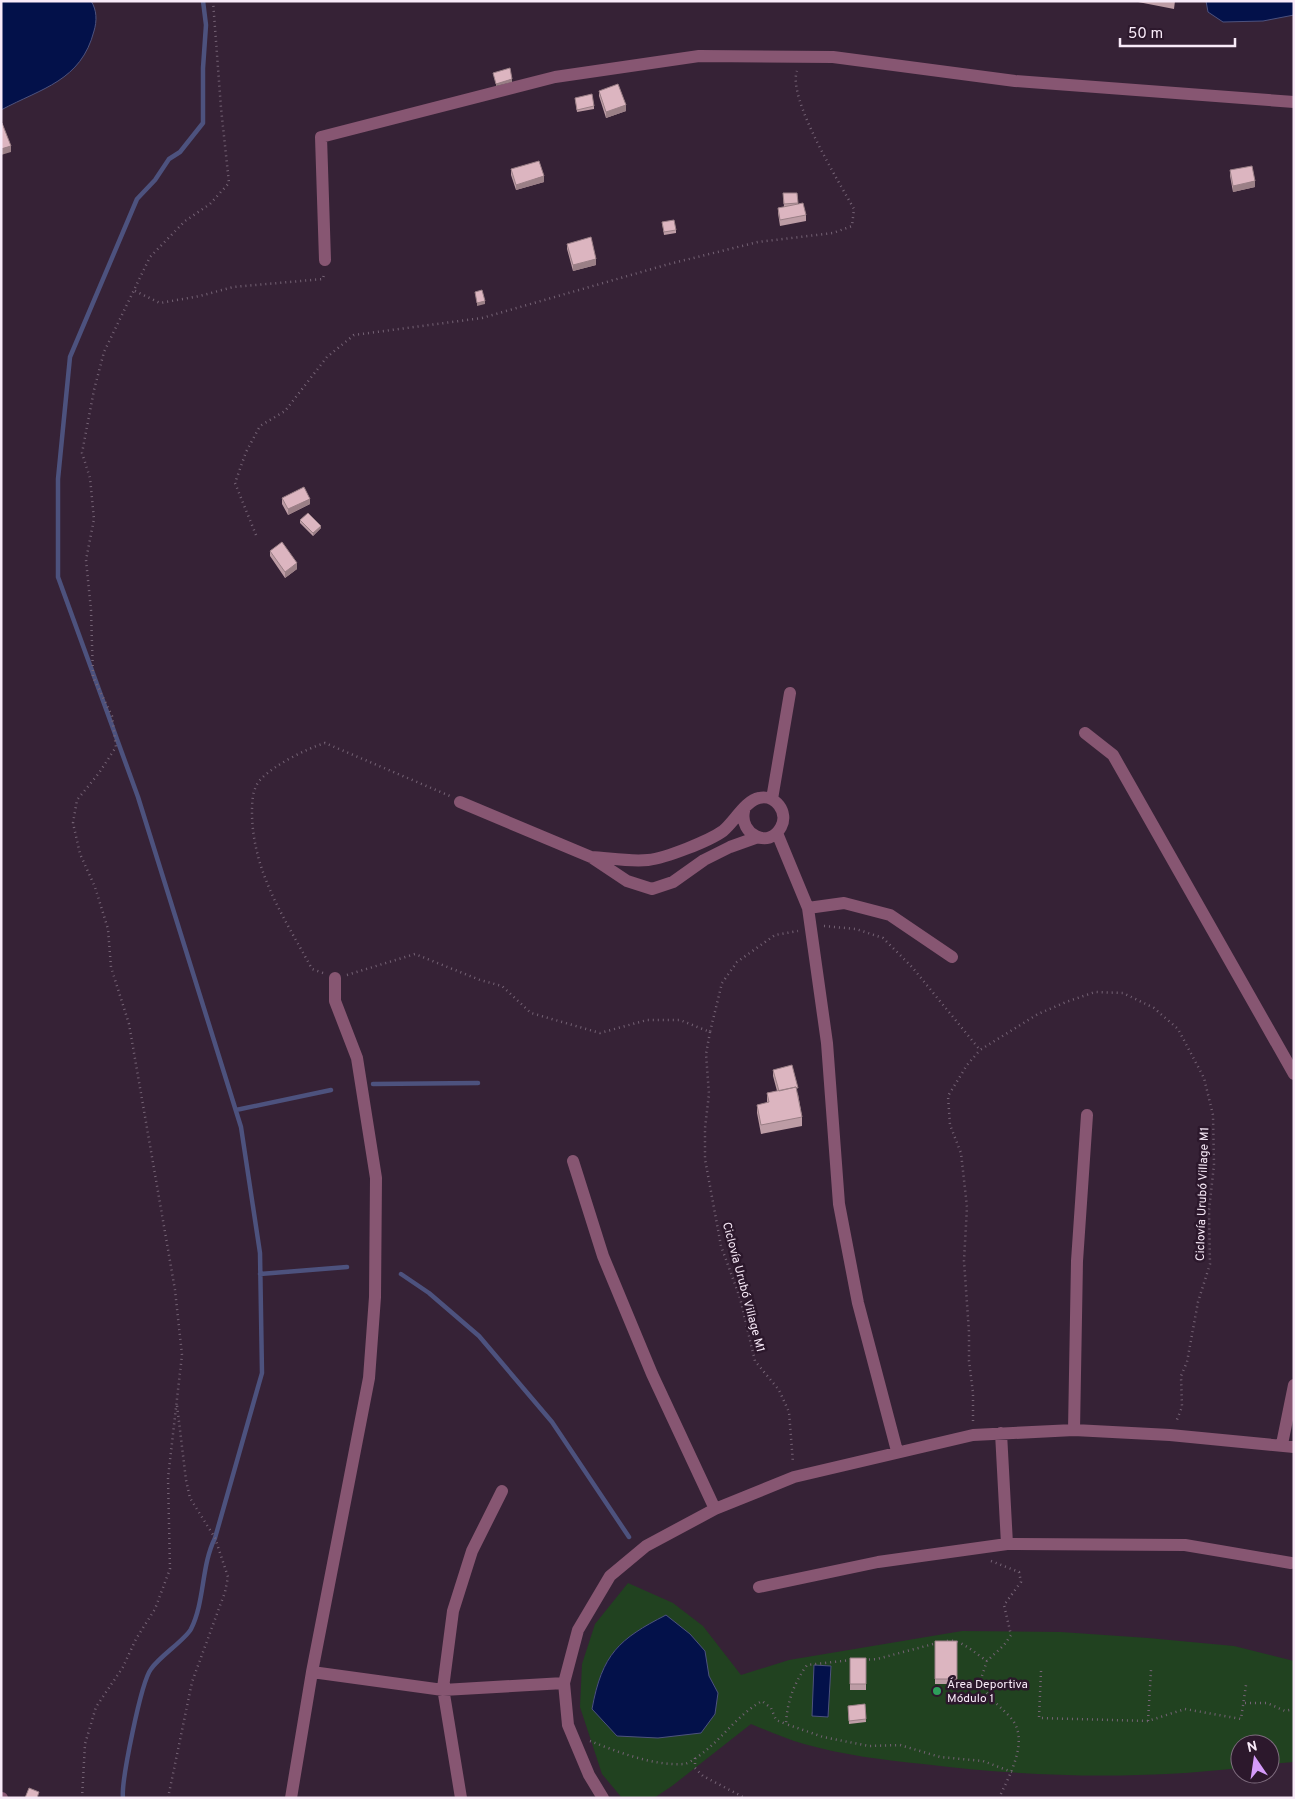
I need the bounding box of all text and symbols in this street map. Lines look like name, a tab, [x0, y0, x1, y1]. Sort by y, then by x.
scale bar	[1120, 15, 1235, 47]
text: 50 m	[1128, 25, 1163, 44]
street label: Ciclovía Urubó Village M1	[1193, 1127, 1213, 1261]
street label: Ciclovía Urubó Village M1	[718, 1220, 768, 1354]
place label: Área Deportiva Módulo 1	[947, 1677, 1028, 1707]
marker: Área Deportiva Módulo 1	[931, 1685, 943, 1697]
north arrow	[1230, 1734, 1280, 1784]
text: N	[1246, 1738, 1259, 1757]

